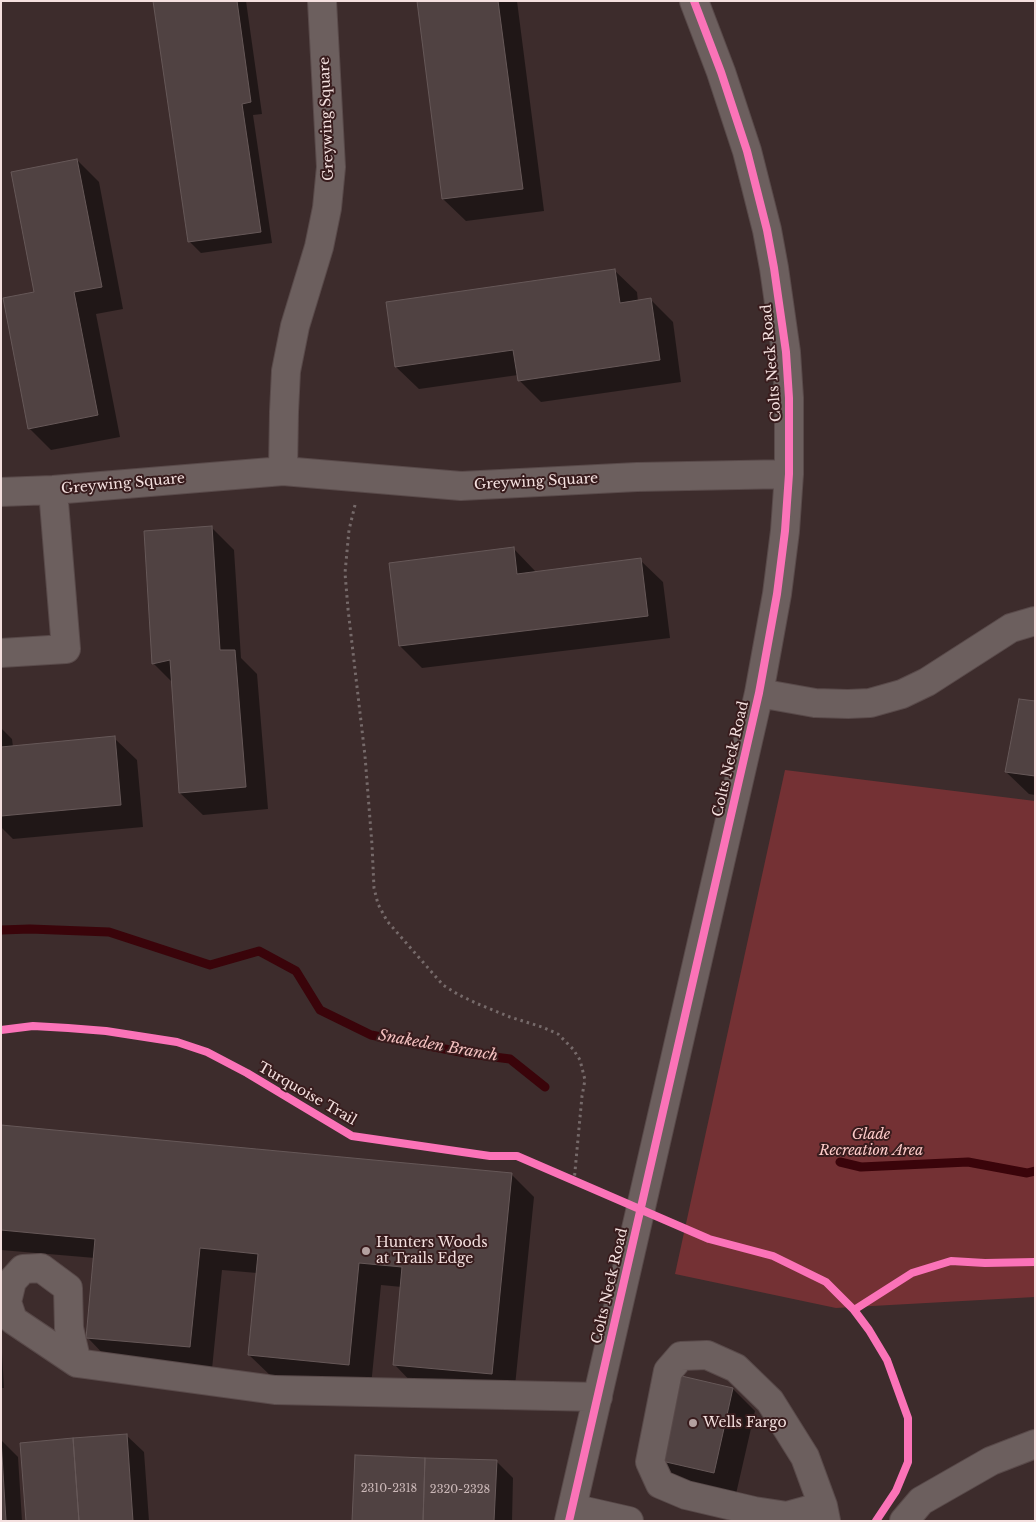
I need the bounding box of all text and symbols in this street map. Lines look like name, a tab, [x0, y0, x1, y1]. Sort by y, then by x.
street label: Greywing Square	[316, 57, 338, 181]
street label: Colts Neck Road	[758, 303, 786, 423]
street label: Greywing Square	[60, 470, 186, 498]
street label: Greywing Square	[474, 470, 598, 494]
street label: Colts Neck Road	[710, 700, 752, 818]
water label: Snakeden Branch	[377, 1027, 499, 1065]
street label: Turquoise Trail	[255, 1059, 359, 1129]
park label: Glade Recreation Area	[819, 1127, 923, 1160]
street label: Colts Neck Road	[589, 1227, 631, 1345]
place label: Hunters Woods at Trails Edge	[376, 1235, 488, 1268]
marker: Hunters Woods at Trails Edge	[360, 1245, 372, 1257]
place label: Wells Fargo	[703, 1415, 787, 1431]
marker: Wells Fargo	[687, 1417, 699, 1429]
house number: 2310-2318	[361, 1482, 417, 1496]
house number: 2320-2328	[430, 1483, 490, 1497]

